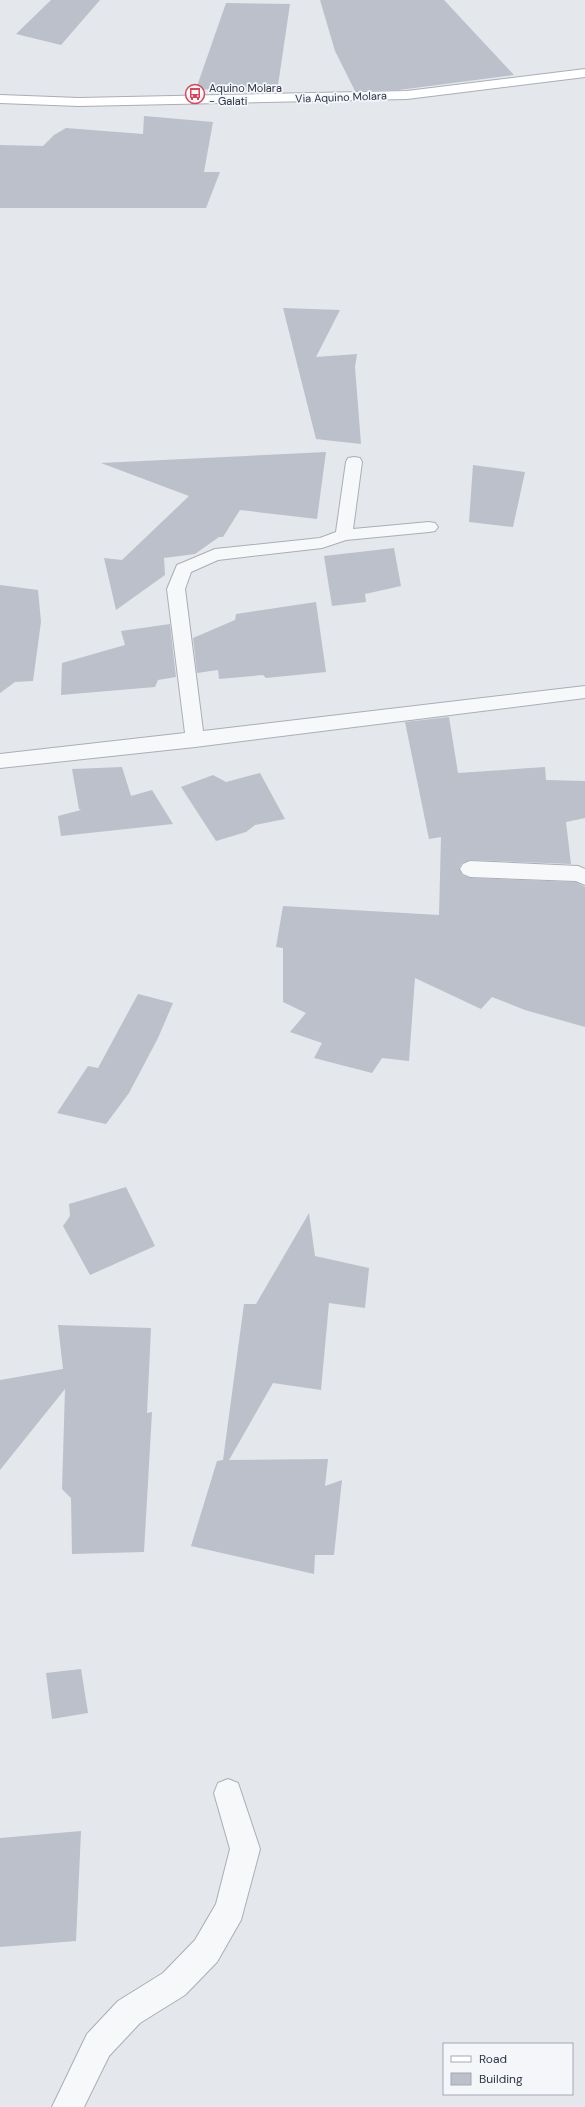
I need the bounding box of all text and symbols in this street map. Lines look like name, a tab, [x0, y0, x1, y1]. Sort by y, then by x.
place label: Aquino Molara - Galati	[209, 81, 282, 108]
bus stop icon: Aquino Molara - Galati	[184, 83, 206, 105]
street label: Via Aquino Molara	[295, 88, 387, 106]
legend	[443, 2043, 573, 2095]
text: Road	[479, 2051, 507, 2067]
text: Building	[479, 2071, 523, 2087]

